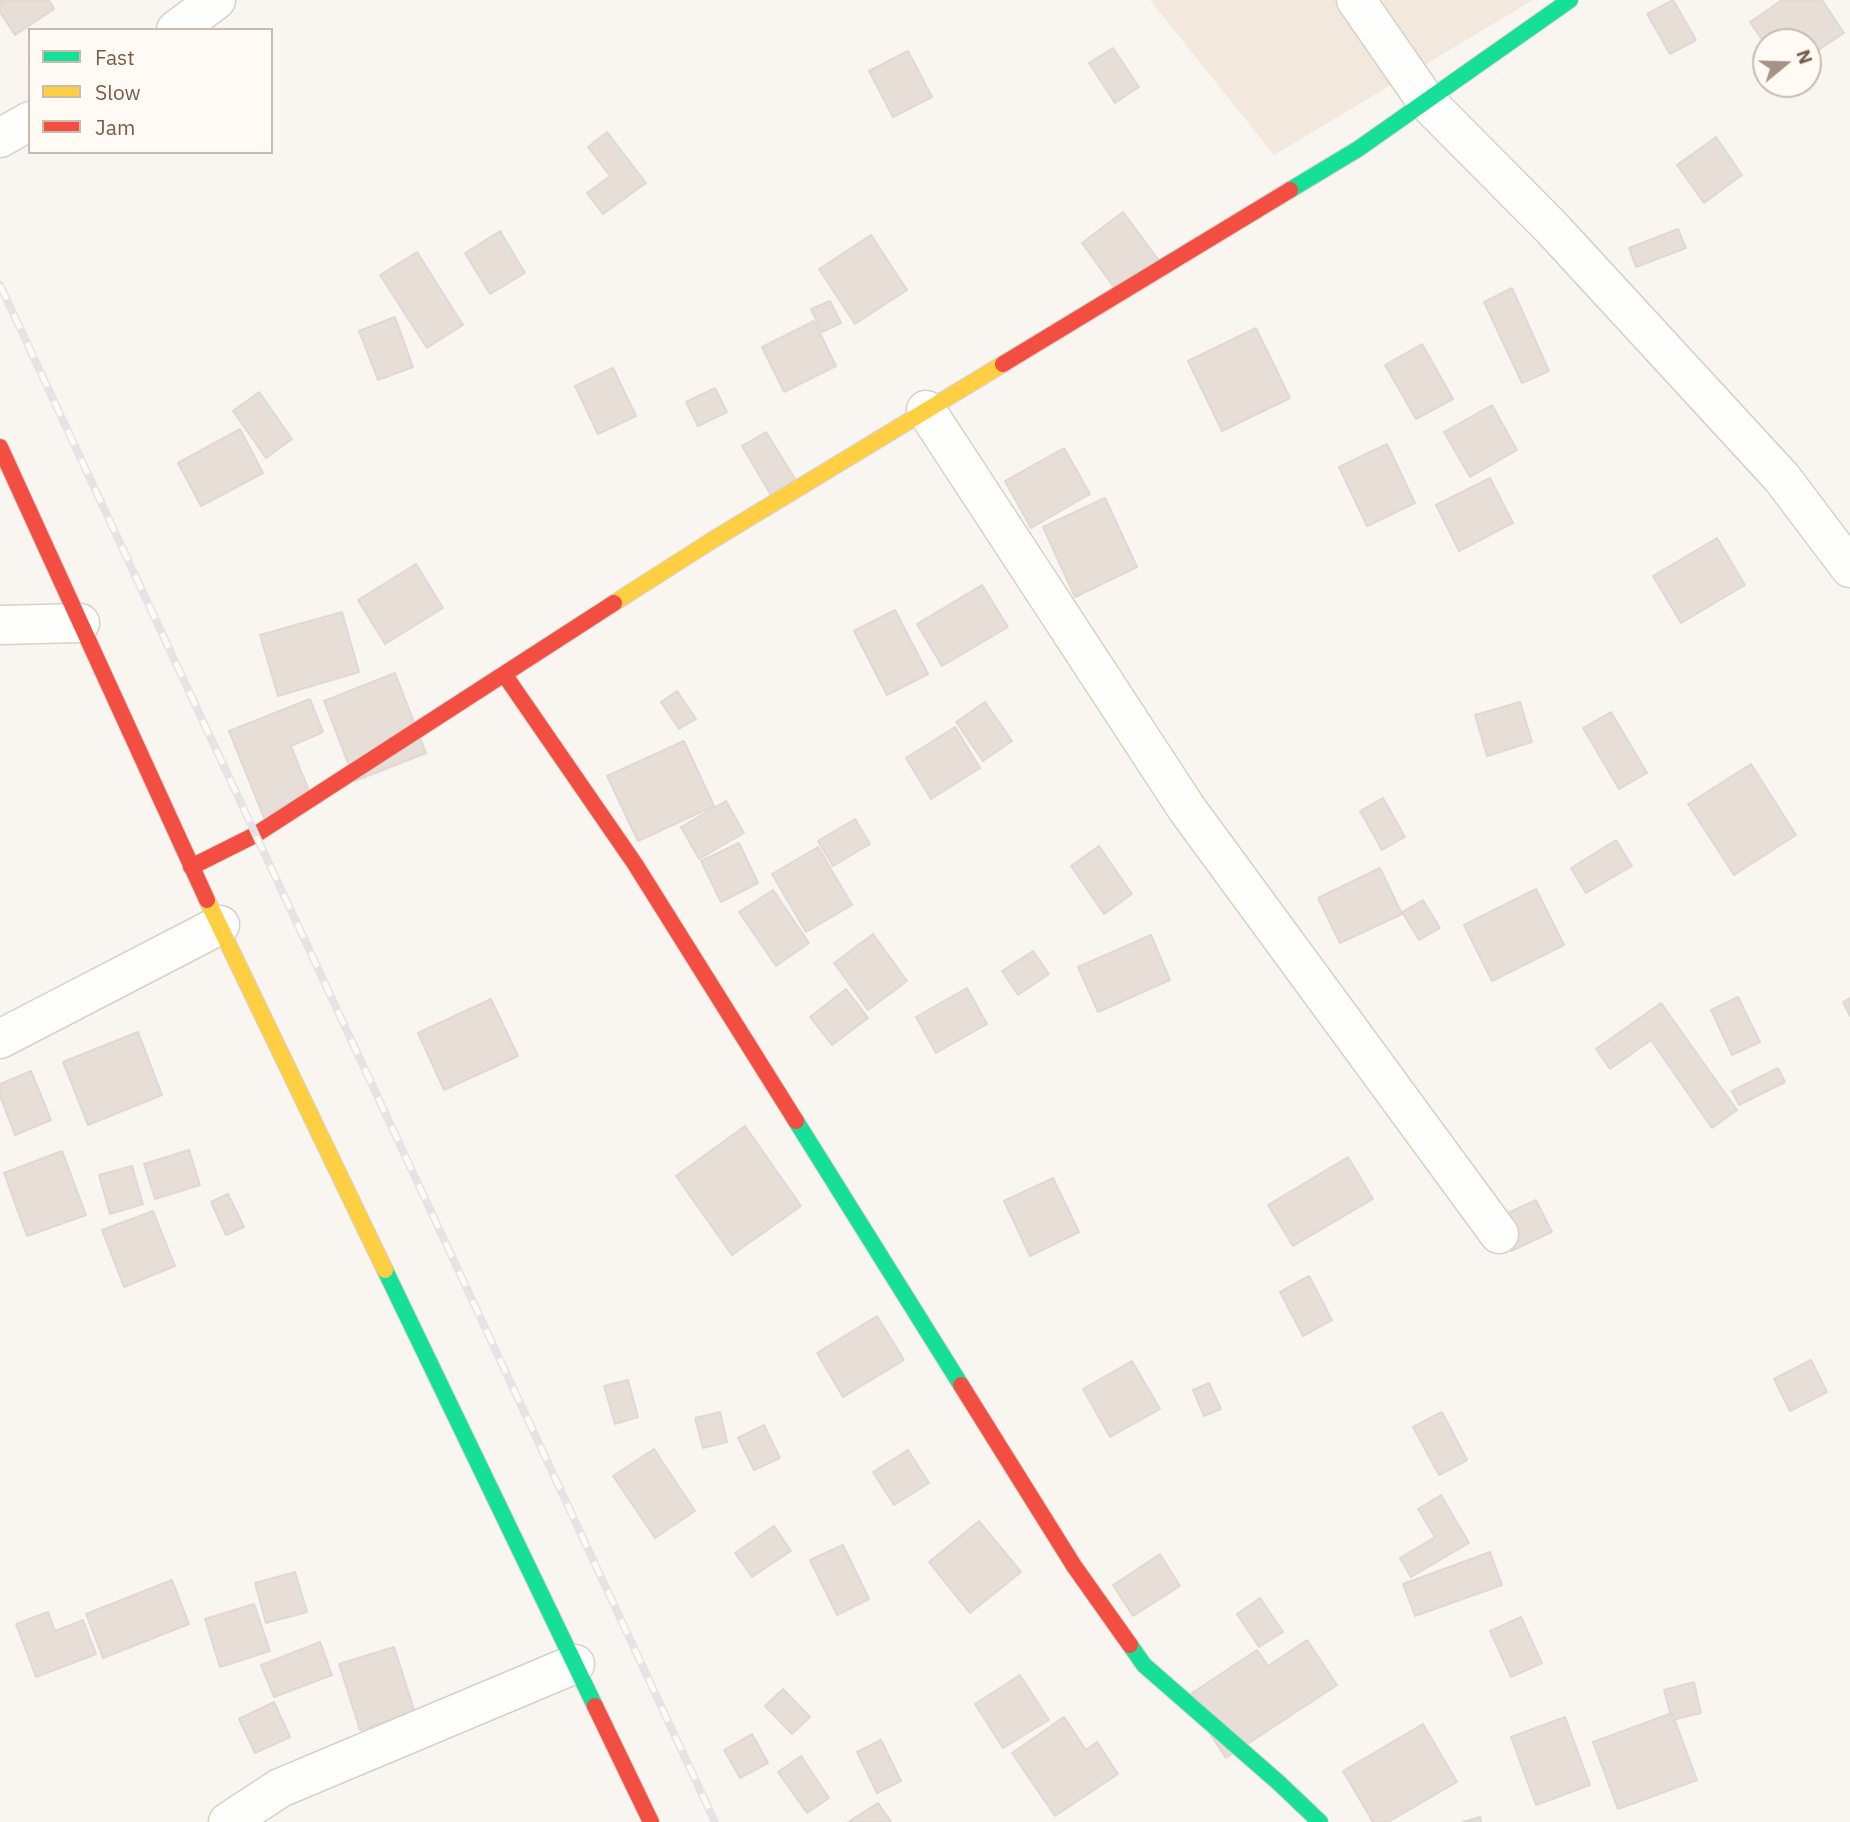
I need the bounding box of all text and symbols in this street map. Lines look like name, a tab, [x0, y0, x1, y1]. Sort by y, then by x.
legend	[28, 28, 273, 154]
north arrow	[1752, 28, 1822, 98]
text: Fast	[95, 43, 135, 71]
text: N	[1791, 46, 1819, 67]
text: Slow	[95, 78, 141, 106]
text: Jam	[95, 113, 135, 141]

